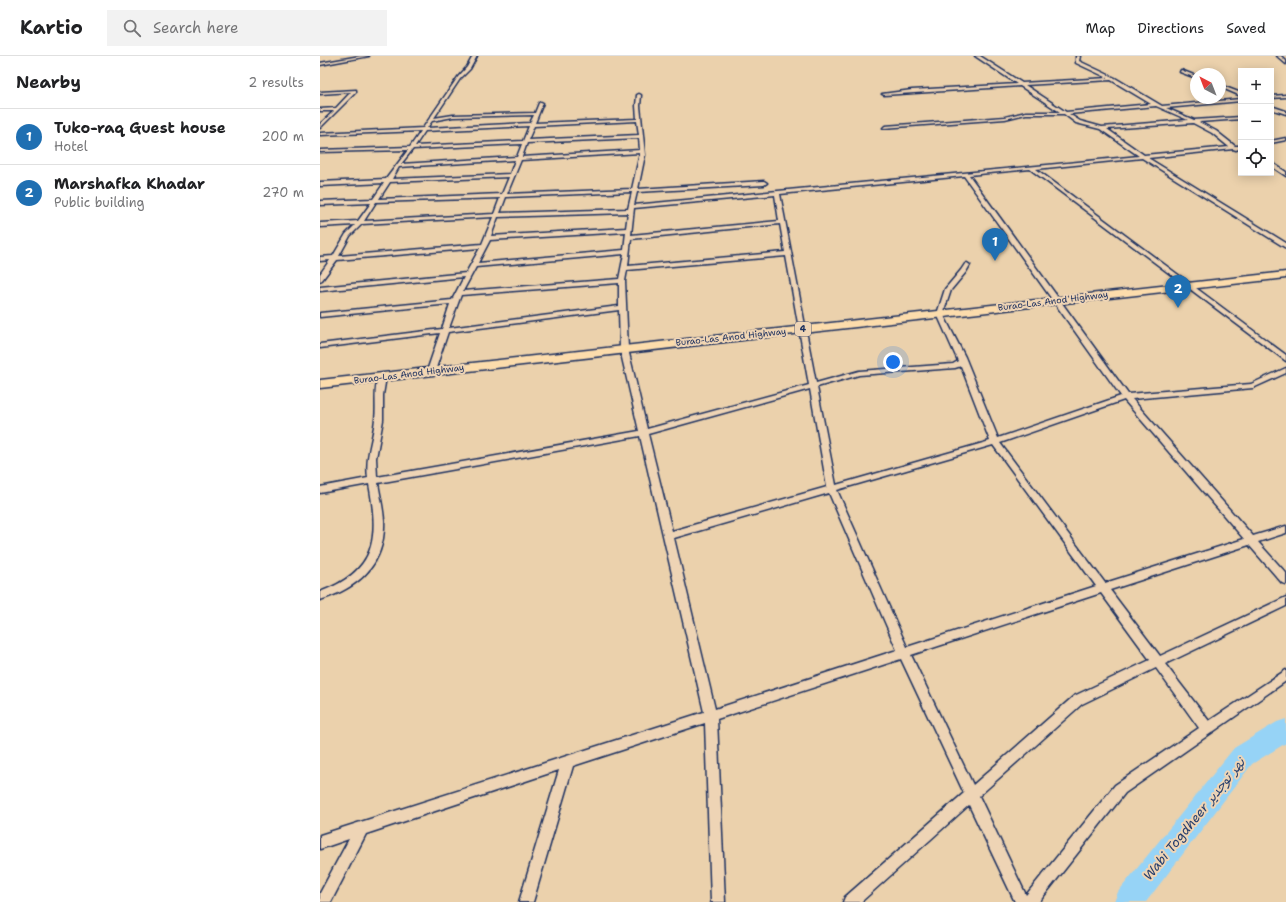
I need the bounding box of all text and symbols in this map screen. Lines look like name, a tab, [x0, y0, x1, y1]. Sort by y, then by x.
search box	[107, 10, 387, 46]
text: Kartio	[20, 15, 83, 40]
icon: search	[121, 17, 143, 39]
text: Search here	[153, 18, 239, 38]
text: Map	[1086, 19, 1116, 37]
text: Directions	[1138, 19, 1204, 37]
text: Saved	[1226, 19, 1266, 37]
north arrow	[1190, 68, 1226, 104]
map controls	[1238, 68, 1274, 176]
button: +	[1238, 68, 1274, 104]
text: Nearby	[16, 71, 81, 93]
text: 2 results	[248, 74, 304, 91]
button: −	[1238, 104, 1274, 140]
text: Tuko-raq Guest house	[54, 118, 226, 138]
text: 1	[26, 128, 32, 145]
text: 200 m	[262, 128, 304, 145]
text: Hotel	[54, 138, 88, 155]
button: locate	[1238, 140, 1274, 176]
text: Marshafka Khadar	[54, 174, 205, 194]
text: 2	[24, 184, 34, 201]
text: 270 m	[262, 184, 304, 201]
text: Public building	[54, 194, 145, 211]
pin: 1	[982, 228, 1008, 261]
pin: 2	[1165, 275, 1191, 308]
street label: Burao-Las Anod Highway	[997, 288, 1109, 314]
road number: 4	[795, 322, 811, 336]
street label: Burao-Las Anod Highway	[675, 325, 787, 349]
your location	[883, 352, 903, 372]
street label: Burao-Las Anod Highway	[353, 361, 465, 387]
water label: Wabi Togdheer نهر توجدير	[1139, 753, 1250, 884]

